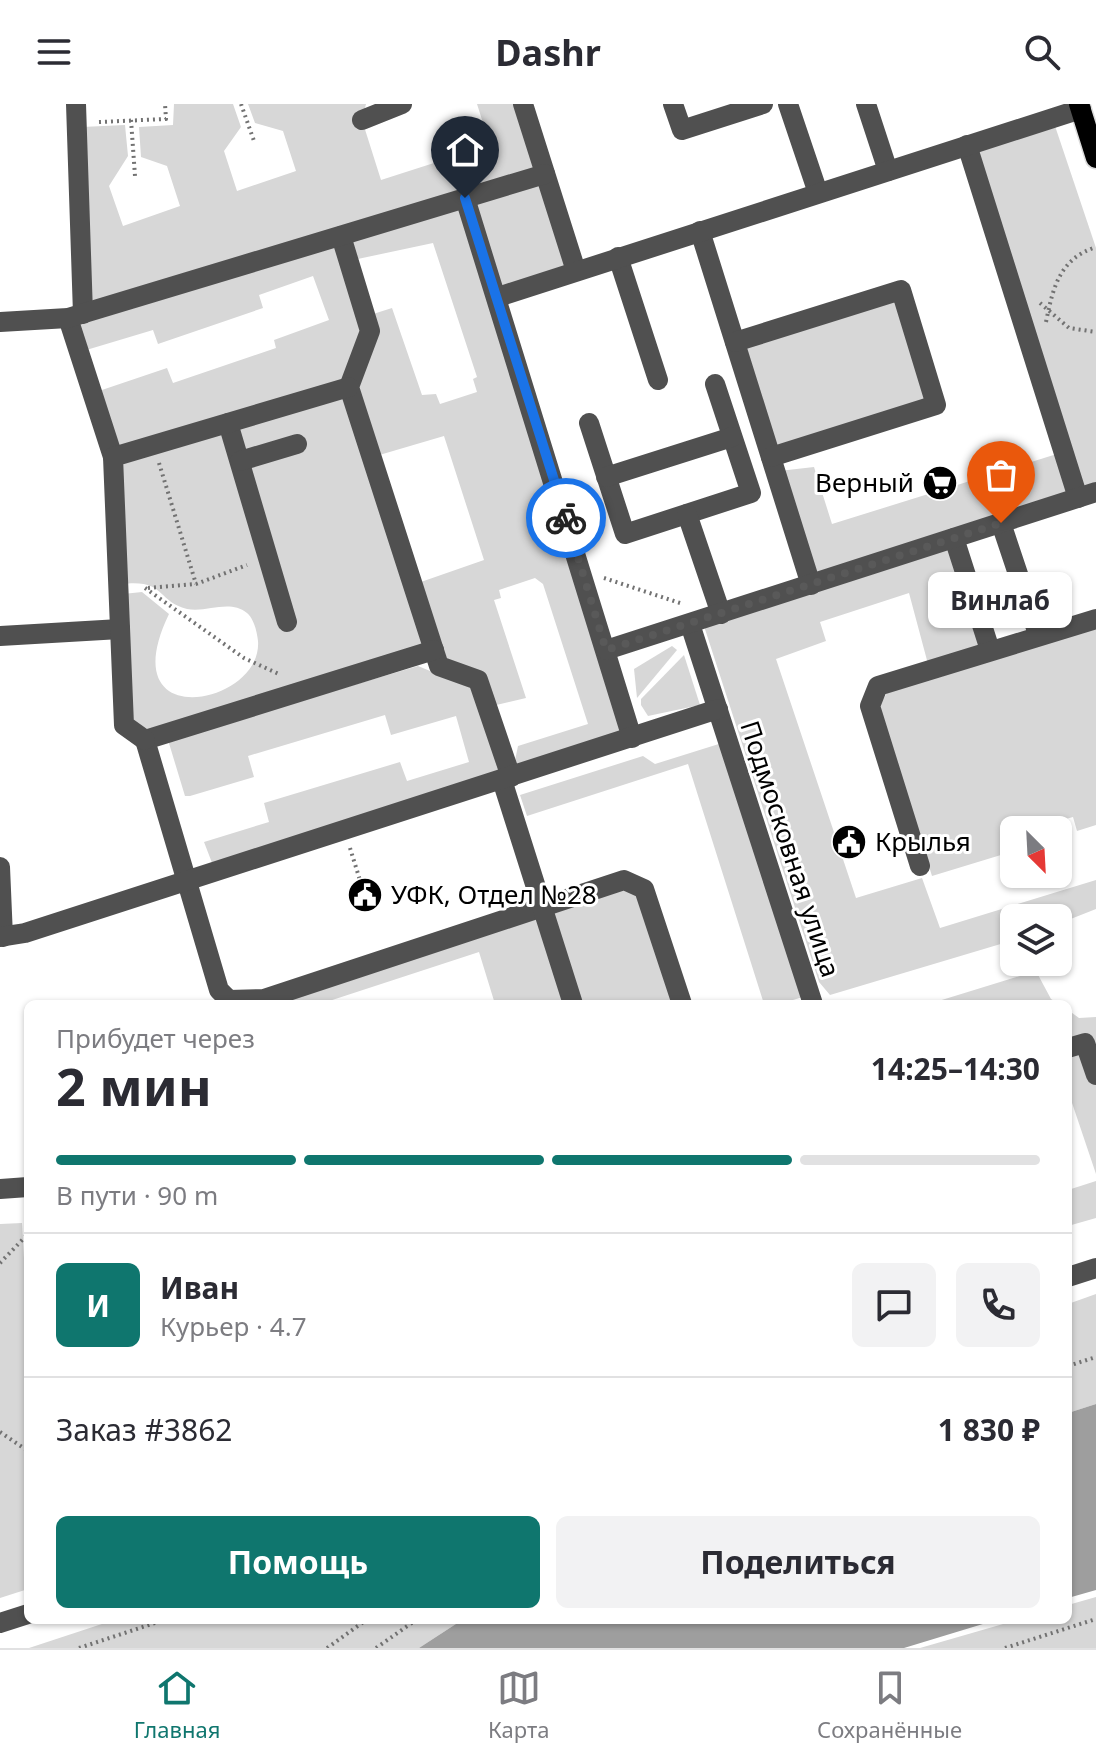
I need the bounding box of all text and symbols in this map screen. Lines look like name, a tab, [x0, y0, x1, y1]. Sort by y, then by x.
text: Dashr	[495, 28, 601, 77]
icon: menu	[32, 30, 76, 74]
icon: search	[1020, 30, 1064, 74]
pin	[431, 116, 499, 198]
icon: home	[443, 128, 487, 172]
pin	[967, 441, 1035, 523]
icon: bag	[979, 453, 1023, 497]
place label: Верный	[815, 464, 914, 500]
supermarket icon: Верный	[921, 464, 959, 502]
courier	[526, 478, 606, 558]
icon: bike	[544, 496, 588, 540]
callout: Винлаб	[929, 571, 1073, 627]
text: Винлаб	[950, 582, 1050, 618]
street label: Подмосковная улица	[732, 716, 849, 981]
north arrow	[1000, 816, 1072, 888]
map controls	[1000, 816, 1072, 976]
public building icon: Крылья	[830, 823, 868, 861]
place label: Крылья	[875, 823, 971, 859]
public building icon: УФК, Отдел №28	[346, 876, 384, 914]
place label: УФК, Отдел №28	[391, 876, 597, 912]
button: layers	[1000, 904, 1072, 976]
text: Прибудет через	[56, 1020, 255, 1056]
text: 14:25–14:30	[871, 1048, 1040, 1089]
text: 2 мин	[56, 1050, 212, 1121]
text: В пути · 90 m	[56, 1177, 218, 1213]
button: chat	[852, 1263, 936, 1347]
button: phone	[956, 1263, 1040, 1347]
text: Иван	[160, 1267, 239, 1308]
text: И	[86, 1285, 110, 1326]
text: Курьер · 4.7	[160, 1308, 307, 1344]
text: Заказ #3862	[56, 1409, 232, 1450]
text: 1 830 ₽	[938, 1409, 1040, 1450]
button: Помощь	[56, 1516, 540, 1608]
button: Поделиться	[556, 1516, 1040, 1608]
tab: Главная	[134, 1666, 220, 1744]
tab: Карта	[488, 1666, 549, 1744]
tab: Сохранённые	[817, 1666, 962, 1744]

